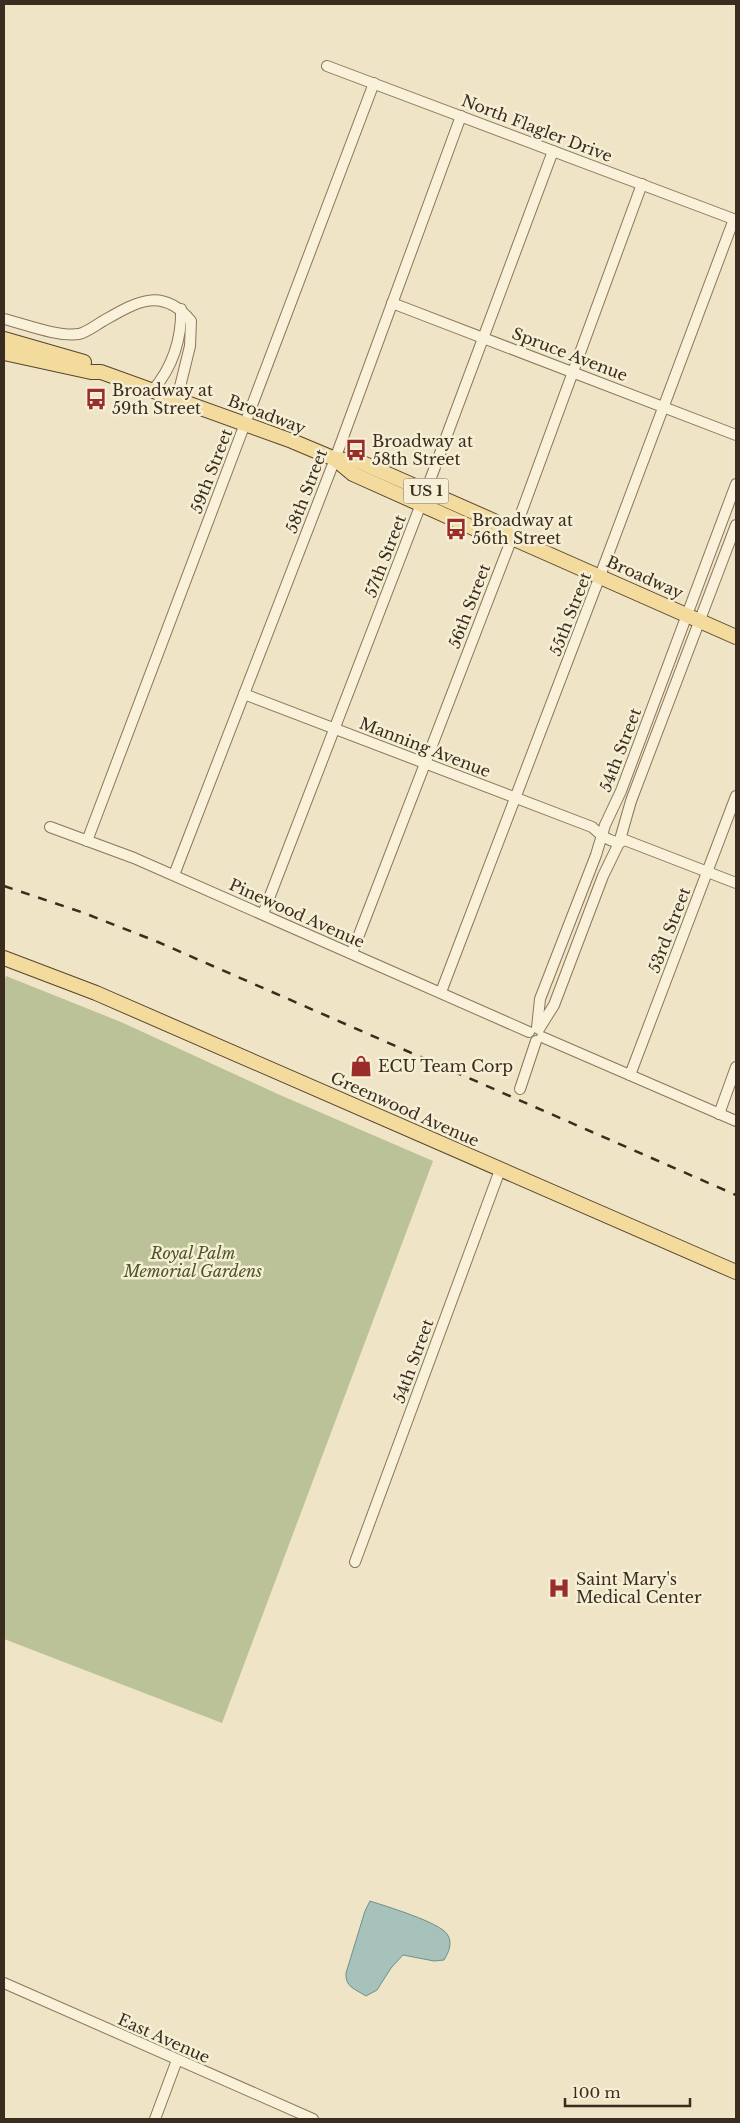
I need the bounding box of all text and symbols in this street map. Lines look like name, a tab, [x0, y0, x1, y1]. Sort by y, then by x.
street label: North Flagler Drive	[459, 90, 615, 166]
street label: Spruce Avenue	[509, 323, 631, 385]
place label: Broadway at 59th Street	[112, 380, 213, 418]
bus stop icon: Broadway at 59th Street	[83, 386, 109, 412]
street label: Broadway	[225, 390, 310, 438]
street label: 59th Street	[186, 426, 236, 516]
place label: Broadway at 58th Street	[372, 431, 473, 469]
bus stop icon: Broadway at 58th Street	[343, 437, 369, 463]
street label: 58th Street	[281, 446, 331, 536]
road number: US 1	[404, 478, 448, 504]
place label: Broadway at 56th Street	[472, 510, 573, 548]
street label: 57th Street	[360, 512, 410, 600]
bus stop icon: Broadway at 56th Street	[443, 516, 469, 542]
street label: Broadway	[603, 551, 687, 603]
street label: 56th Street	[444, 561, 494, 651]
street label: 55th Street	[545, 569, 595, 659]
street label: 54th Street	[595, 705, 645, 795]
street label: Manning Avenue	[356, 713, 494, 781]
street label: Pinewood Avenue	[226, 874, 368, 952]
street label: 53rd Street	[644, 884, 694, 976]
shop icon: ECU Team Corp	[348, 1053, 374, 1079]
place label: ECU Team Corp	[378, 1056, 513, 1076]
street label: Greenwood Avenue	[328, 1067, 482, 1151]
park label: Royal Palm Memorial Gardens	[123, 1243, 262, 1281]
street label: 54th Street	[389, 1316, 437, 1406]
place label: Saint Mary's Medical Center	[576, 1569, 702, 1607]
hospital icon: Saint Mary's Medical Center	[546, 1575, 572, 1601]
street label: East Avenue	[115, 2009, 213, 2067]
scale bar	[565, 2076, 690, 2108]
text: 100 m	[572, 2083, 621, 2102]

